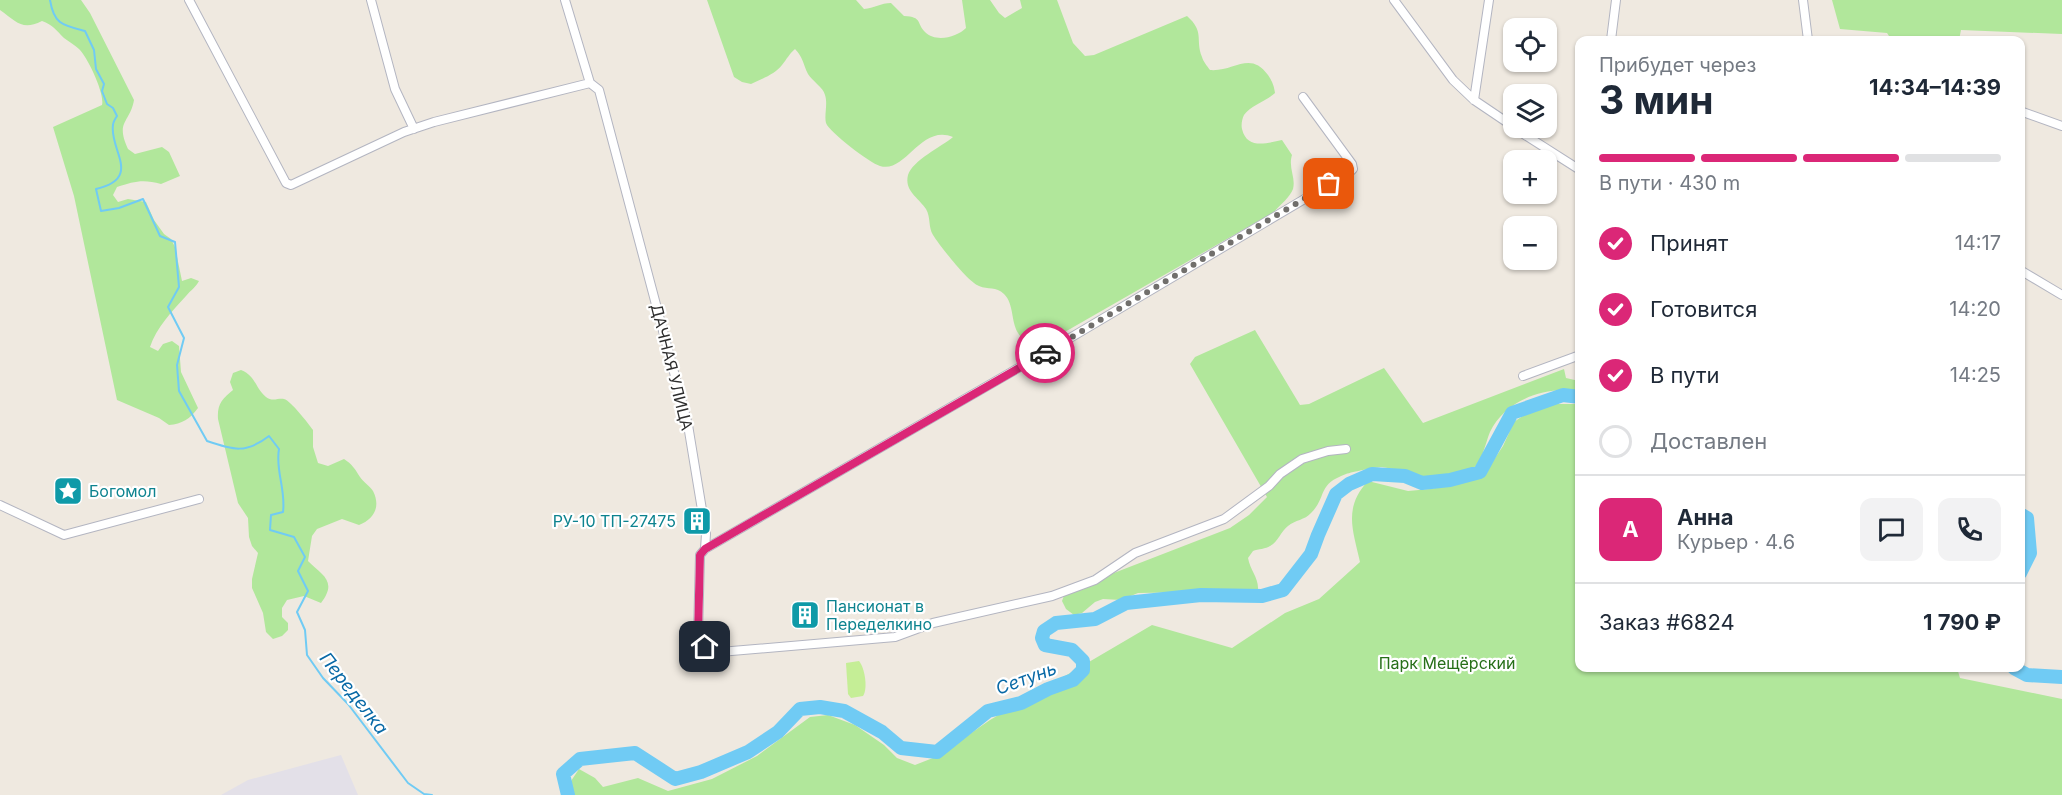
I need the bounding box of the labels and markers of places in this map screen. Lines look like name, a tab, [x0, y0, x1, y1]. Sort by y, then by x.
pin	[1303, 158, 1354, 209]
place icon: Богомол	[52, 475, 84, 507]
place label: Богомол	[89, 481, 156, 501]
building icon: РУ-10 ТП-27475	[681, 505, 713, 537]
place label: РУ-10 ТП-27475	[553, 511, 676, 531]
place label: Пансионат в Переделкино	[826, 596, 932, 634]
building icon: Пансионат в Переделкино	[789, 599, 821, 631]
pin	[679, 621, 730, 672]

